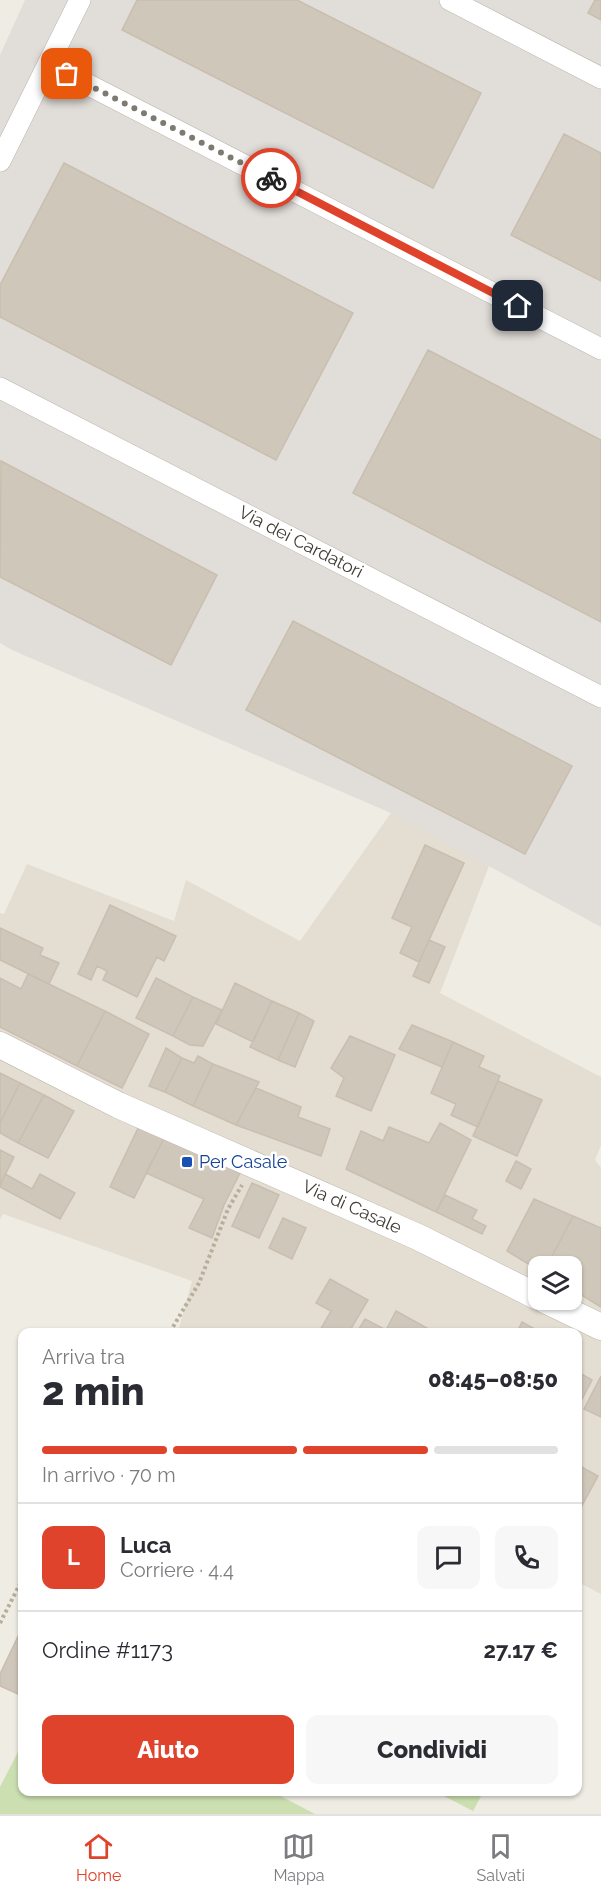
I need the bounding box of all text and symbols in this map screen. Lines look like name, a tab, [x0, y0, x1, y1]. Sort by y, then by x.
pin	[41, 48, 92, 99]
icon: bag	[50, 57, 83, 90]
courier	[241, 148, 301, 208]
icon: bike	[255, 162, 288, 195]
pin	[492, 280, 543, 331]
icon: home	[501, 289, 534, 322]
street label: Via dei Cardatori	[236, 501, 367, 582]
place label: Per Casale	[199, 1151, 288, 1172]
marker: Per Casale	[180, 1155, 194, 1169]
street label: Via di Casale	[299, 1175, 405, 1238]
map controls	[528, 1256, 582, 1310]
button: layers	[528, 1256, 582, 1310]
text: Arriva tra	[42, 1345, 125, 1369]
text: 08:45–08:50	[428, 1366, 558, 1392]
text: 2 min	[42, 1368, 145, 1414]
text: In arrivo · 70 m	[42, 1463, 176, 1487]
button: chat	[417, 1526, 480, 1589]
button: phone	[495, 1526, 558, 1589]
text: Luca	[120, 1532, 171, 1558]
text: L	[67, 1544, 80, 1570]
text: Corriere · 4.4	[120, 1558, 234, 1582]
text: Ordine #1173	[42, 1637, 173, 1663]
text: 27.17 €	[483, 1637, 558, 1663]
button: Aiuto	[42, 1715, 294, 1784]
button: Condividi	[306, 1715, 558, 1784]
tab: Home	[76, 1830, 121, 1885]
tab: Mappa	[273, 1830, 325, 1885]
tab: Salvati	[477, 1830, 525, 1885]

